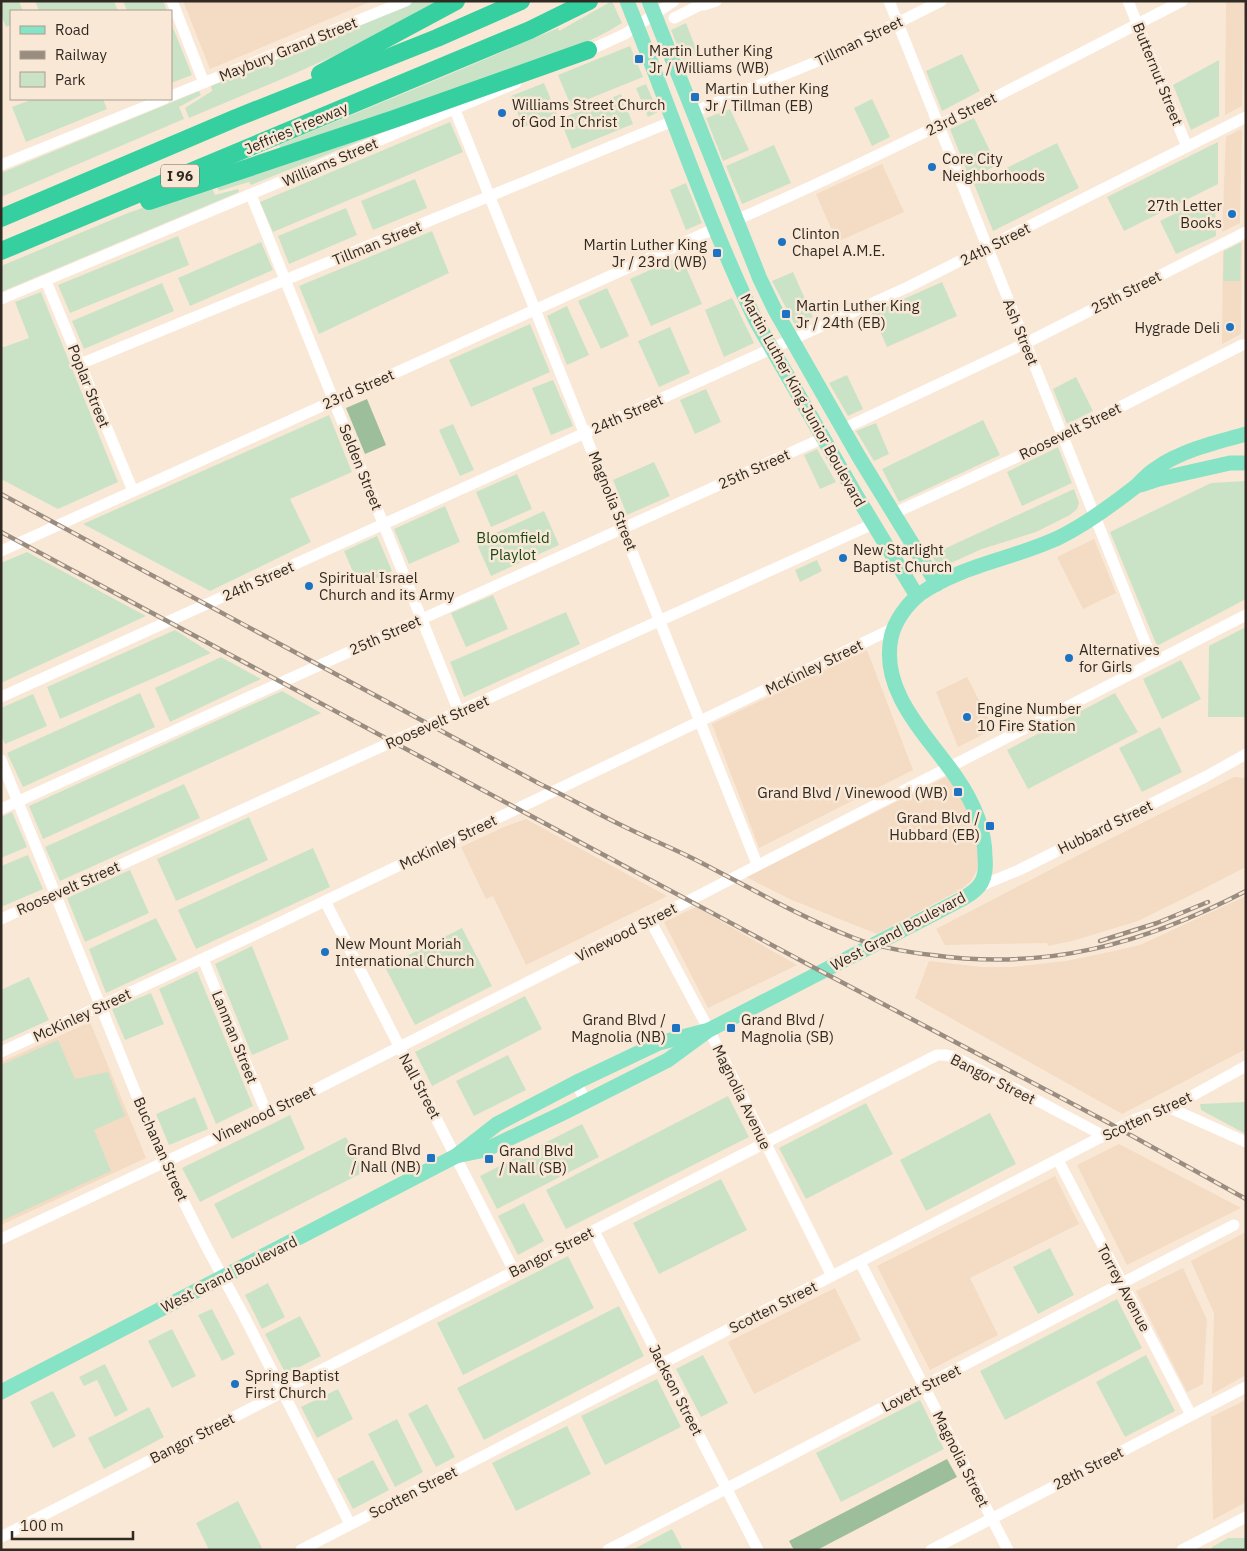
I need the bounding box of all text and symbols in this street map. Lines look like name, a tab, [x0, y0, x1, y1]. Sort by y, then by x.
legend	[10, 10, 172, 100]
street label: Tillman Street	[812, 12, 906, 70]
street label: Maybury Grand Street	[216, 13, 360, 85]
text: Road	[55, 20, 90, 39]
street label: Butternut Street	[1129, 20, 1187, 128]
place label: Martin Luther King Jr / Williams (WB)	[649, 41, 773, 77]
text: Railway	[55, 45, 108, 64]
marker: Martin Luther King Jr / Williams (WB)	[633, 53, 645, 65]
text: Park	[55, 70, 85, 89]
place label: Martin Luther King Jr / Tillman (EB)	[705, 79, 829, 115]
street label: 23rd Street	[922, 88, 1000, 140]
marker: Martin Luther King Jr / Tillman (EB)	[689, 91, 701, 103]
place label: Williams Street Church of God In Christ	[512, 95, 665, 131]
street label: Jeffries Freeway	[241, 97, 351, 158]
marker: Williams Street Church of God In Christ	[496, 107, 508, 119]
street label: Williams Street	[279, 133, 381, 191]
place label: Core City Neighborhoods	[942, 149, 1045, 185]
marker: Core City Neighborhoods	[926, 161, 938, 173]
road number: I 96	[161, 165, 199, 188]
place label: 27th Letter Books	[1147, 196, 1222, 232]
marker: 27th Letter Books	[1226, 208, 1238, 220]
street label: Tillman Street	[330, 216, 424, 270]
street label: 24th Street	[957, 218, 1033, 270]
place label: Clinton Chapel A.M.E.	[792, 224, 885, 260]
place label: Martin Luther King Jr / 23rd (WB)	[584, 235, 707, 271]
marker: Clinton Chapel A.M.E.	[776, 236, 788, 248]
marker: Martin Luther King Jr / 23rd (WB)	[711, 247, 723, 259]
street label: 25th Street	[1088, 266, 1164, 318]
street label: Martin Luther King Junior Boulevard	[736, 290, 870, 510]
place label: Martin Luther King Jr / 24th (EB)	[796, 296, 920, 332]
street label: Ash Street	[999, 296, 1043, 368]
marker: Martin Luther King Jr / 24th (EB)	[780, 308, 792, 320]
place label: Hygrade Deli	[1134, 318, 1220, 337]
marker: Hygrade Deli	[1224, 321, 1236, 333]
street label: Poplar Street	[64, 342, 114, 430]
street label: 23rd Street	[319, 365, 397, 413]
street label: 24th Street	[588, 390, 666, 438]
street label: Roosevelt Street	[1016, 398, 1124, 464]
street label: Selden Street	[335, 421, 387, 513]
street label: 25th Street	[715, 445, 793, 493]
street label: Magnolia Street	[584, 449, 642, 553]
park label: Bloomfield Playlot	[476, 528, 550, 564]
place label: New Starlight Baptist Church	[853, 540, 952, 576]
marker: New Starlight Baptist Church	[837, 552, 849, 564]
street label: 24th Street	[219, 557, 297, 605]
place label: Spiritual Israel Church and its Army	[319, 568, 455, 604]
marker: Spiritual Israel Church and its Army	[303, 580, 315, 592]
street label: 25th Street	[346, 611, 424, 659]
street label: McKinley Street	[762, 635, 866, 699]
place label: Alternatives for Girls	[1079, 640, 1160, 676]
marker: Alternatives for Girls	[1063, 652, 1075, 664]
street label: Roosevelt Street	[382, 691, 492, 753]
place label: Engine Number 10 Fire Station	[977, 699, 1081, 735]
marker: Engine Number 10 Fire Station	[961, 711, 973, 723]
place label: Grand Blvd / Vinewood (WB)	[757, 783, 948, 802]
marker: Grand Blvd / Vinewood (WB)	[952, 786, 964, 798]
street label: Hubbard Street	[1054, 796, 1156, 858]
place label: Grand Blvd / Hubbard (EB)	[889, 808, 980, 844]
street label: McKinley Street	[396, 810, 500, 874]
marker: Grand Blvd / Hubbard (EB)	[984, 820, 996, 832]
street label: Roosevelt Street	[13, 857, 123, 919]
street label: West Grand Boulevard	[827, 887, 969, 975]
street label: Vinewood Street	[572, 898, 680, 966]
place label: New Mount Moriah International Church	[335, 934, 474, 970]
marker: New Mount Moriah International Church	[319, 946, 331, 958]
street label: McKinley Street	[30, 984, 134, 1046]
street label: Lanman Street	[208, 988, 262, 1086]
place label: Grand Blvd / Magnolia (NB)	[571, 1010, 666, 1046]
place label: Grand Blvd / Magnolia (SB)	[741, 1010, 834, 1046]
marker: Grand Blvd / Magnolia (NB)	[670, 1022, 682, 1034]
marker: Grand Blvd / Magnolia (SB)	[725, 1022, 737, 1034]
street label: Magnolia Avenue	[708, 1041, 776, 1153]
street label: Bangor Street	[947, 1049, 1039, 1109]
street label: Nall Street	[395, 1050, 445, 1122]
street label: Vinewood Street	[210, 1081, 318, 1147]
street label: Scotten Street	[1099, 1087, 1195, 1145]
street label: Buchanan Street	[130, 1094, 192, 1204]
place label: Grand Blvd / Nall (NB)	[347, 1140, 421, 1176]
place label: Grand Blvd / Nall (SB)	[499, 1141, 573, 1177]
marker: Grand Blvd / Nall (NB)	[425, 1152, 437, 1164]
marker: Grand Blvd / Nall (SB)	[483, 1153, 495, 1165]
street label: Bangor Street	[505, 1222, 597, 1282]
street label: West Grand Boulevard	[158, 1231, 300, 1317]
street label: Torrey Avenue	[1093, 1241, 1155, 1335]
street label: Scotten Street	[726, 1277, 820, 1337]
street label: Jackson Street	[645, 1341, 707, 1439]
street label: Lovett Street	[878, 1360, 964, 1416]
place label: Spring Baptist First Church	[245, 1366, 340, 1402]
marker: Spring Baptist First Church	[229, 1378, 241, 1390]
street label: Bangor Street	[146, 1408, 238, 1468]
street label: Magnolia Street	[929, 1408, 993, 1510]
street label: 28th Street	[1050, 1442, 1126, 1494]
street label: Scotten Street	[366, 1462, 460, 1522]
scale bar	[12, 1508, 134, 1540]
text: 100 m	[20, 1516, 64, 1535]

